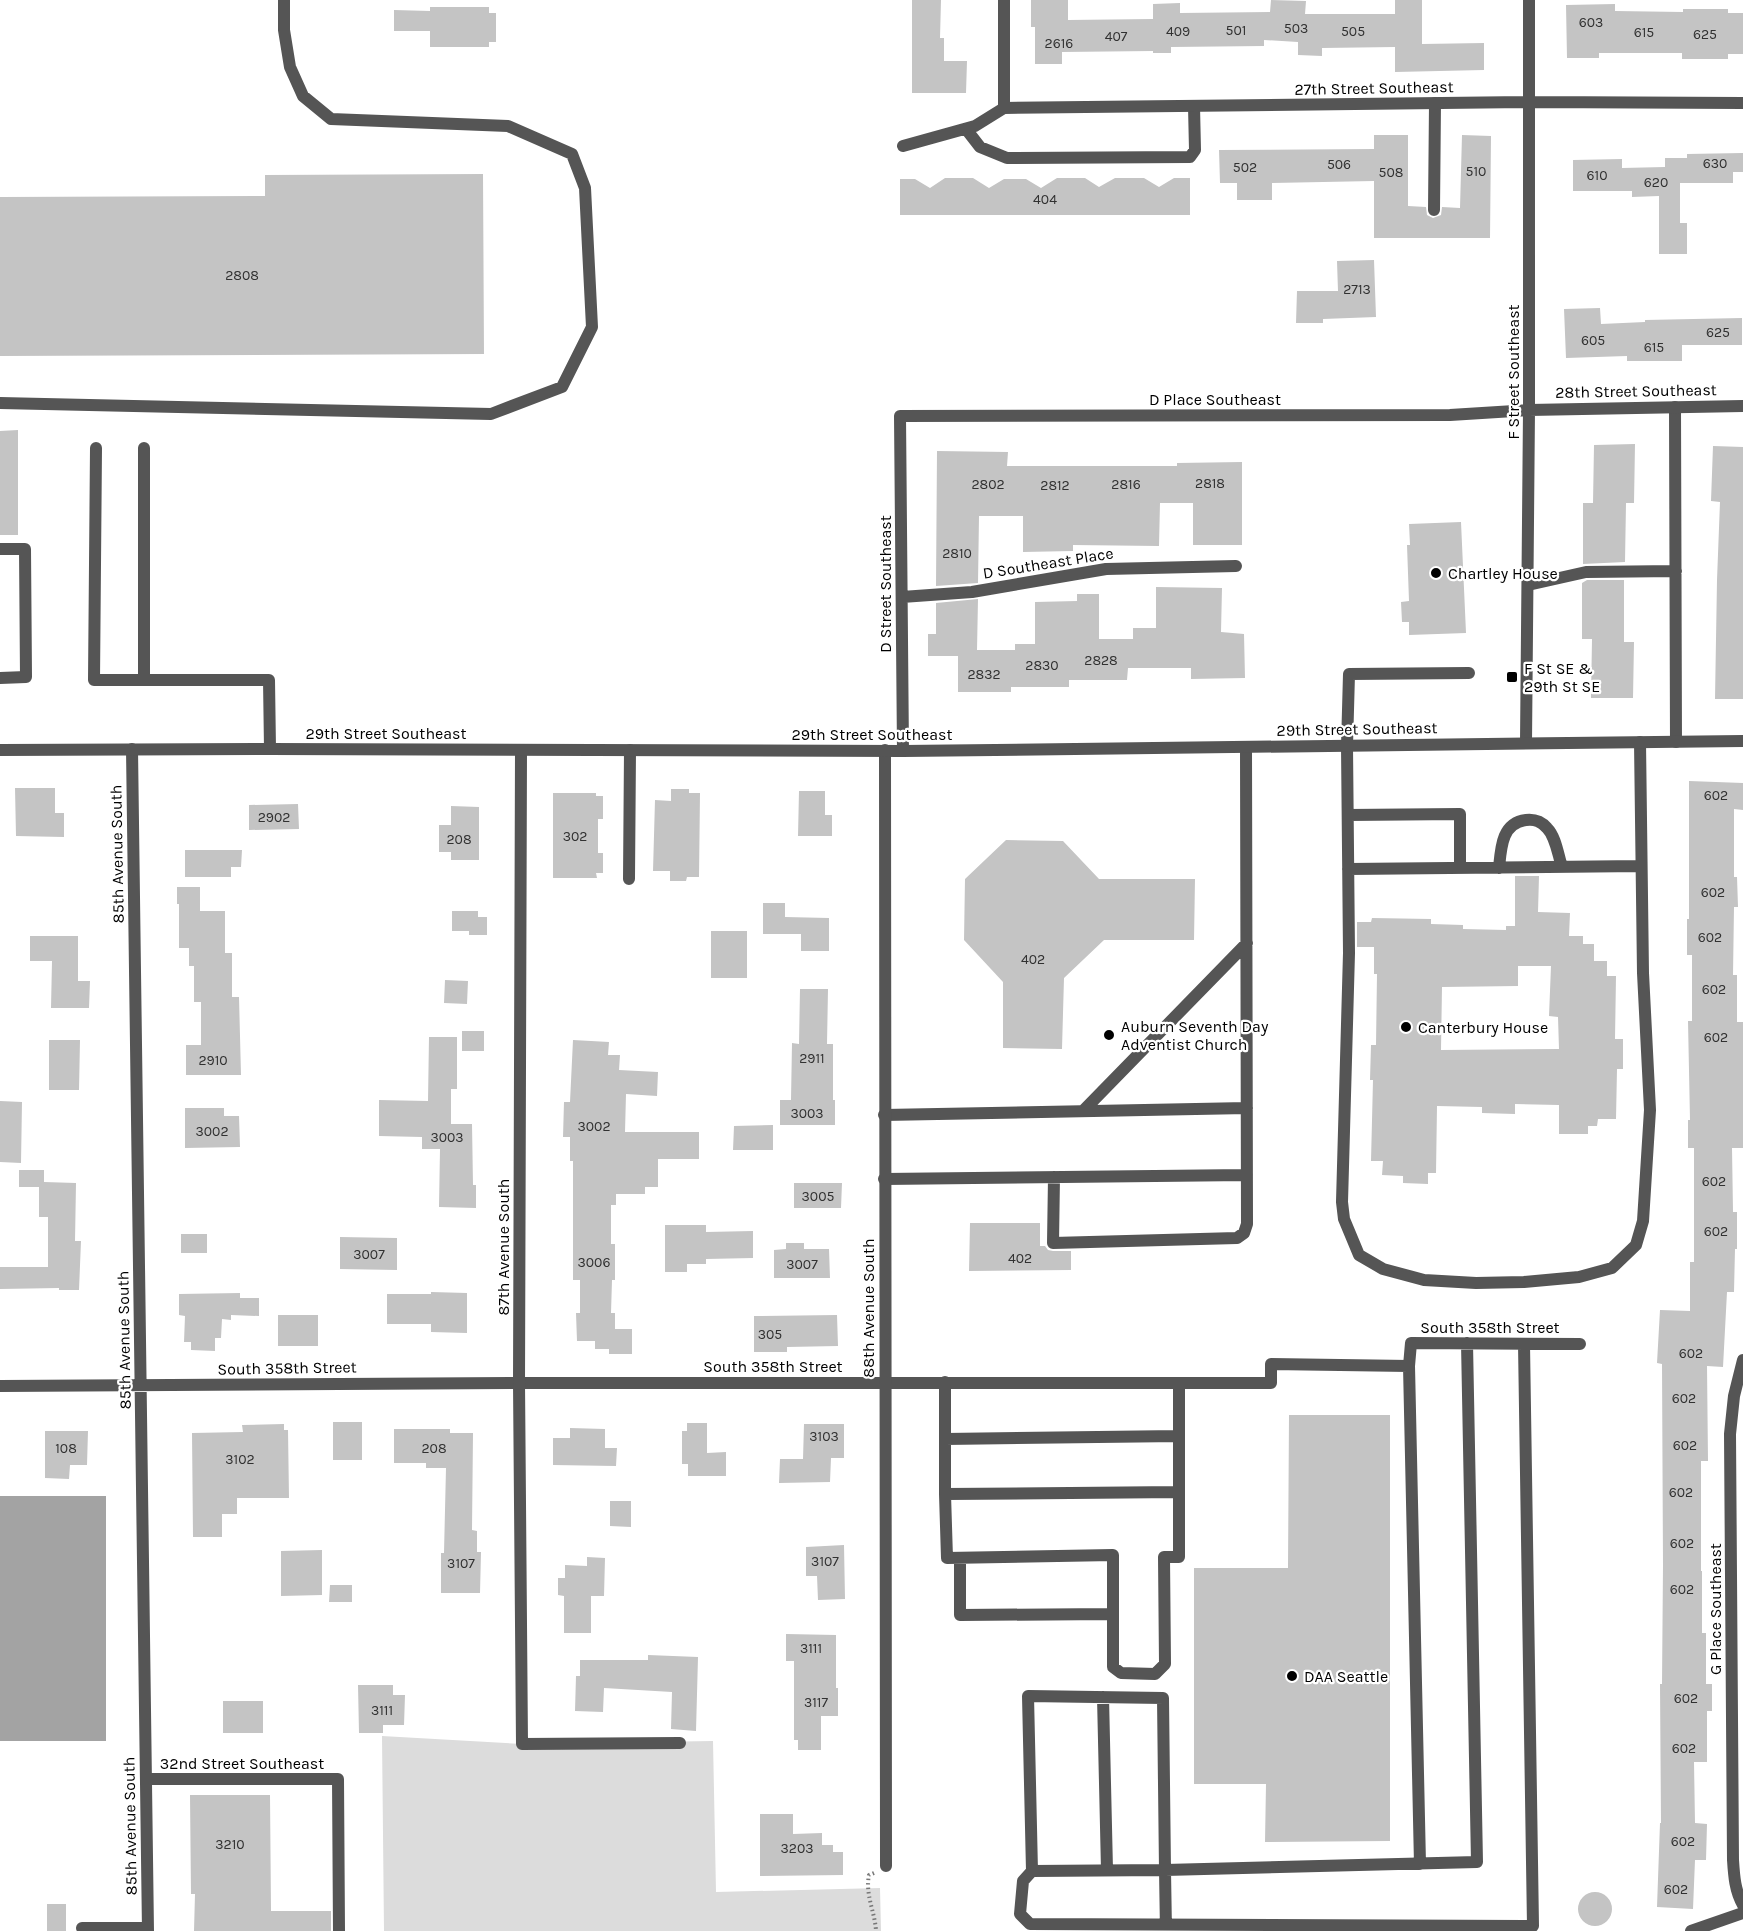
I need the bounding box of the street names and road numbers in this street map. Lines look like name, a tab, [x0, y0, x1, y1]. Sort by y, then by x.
street label: 27th Street Southeast	[1294, 77, 1454, 99]
street label: F Street Southeast	[1504, 304, 1523, 440]
street label: 28th Street Southeast	[1555, 380, 1717, 402]
street label: D Place Southeast	[1149, 390, 1281, 409]
street label: D Street Southeast	[876, 515, 895, 653]
street label: D Southeast Place	[981, 543, 1115, 583]
street label: 29th Street Southeast	[1276, 718, 1438, 740]
street label: 29th Street Southeast	[306, 724, 466, 743]
street label: 29th Street Southeast	[792, 725, 952, 744]
street label: 85th Avenue South	[106, 785, 128, 923]
street label: 87th Avenue South	[494, 1178, 513, 1316]
street label: 88th Avenue South	[859, 1238, 878, 1378]
street label: 85th Avenue South	[113, 1271, 135, 1409]
street label: South 358th Street	[1420, 1318, 1560, 1337]
street label: South 358th Street	[217, 1357, 357, 1379]
street label: South 358th Street	[703, 1357, 843, 1376]
street label: G Place Southeast	[1706, 1543, 1725, 1675]
street label: 32nd Street Southeast	[160, 1754, 324, 1773]
street label: 85th Avenue South	[119, 1757, 141, 1895]

